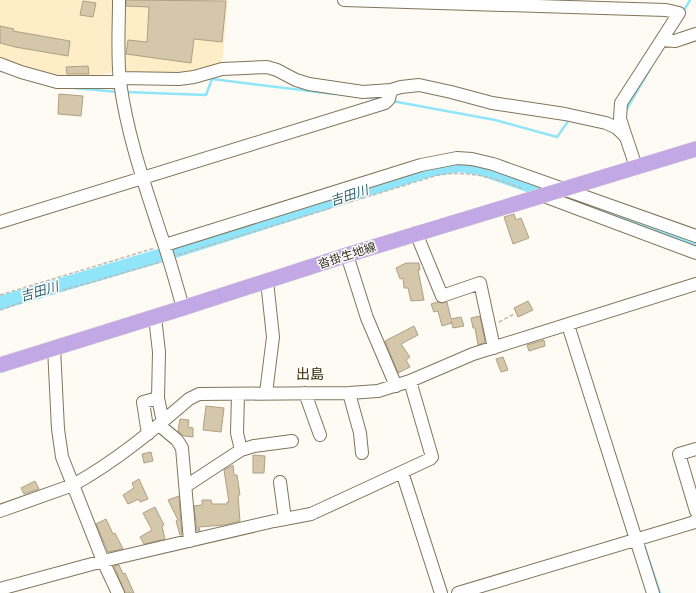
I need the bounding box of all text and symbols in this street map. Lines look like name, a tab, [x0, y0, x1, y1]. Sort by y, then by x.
water label: 吉田川	[328, 180, 372, 210]
street label: 沓掛生地線	[316, 238, 378, 272]
water label: 吉田川	[18, 276, 62, 305]
district label: 出島	[296, 364, 324, 383]

